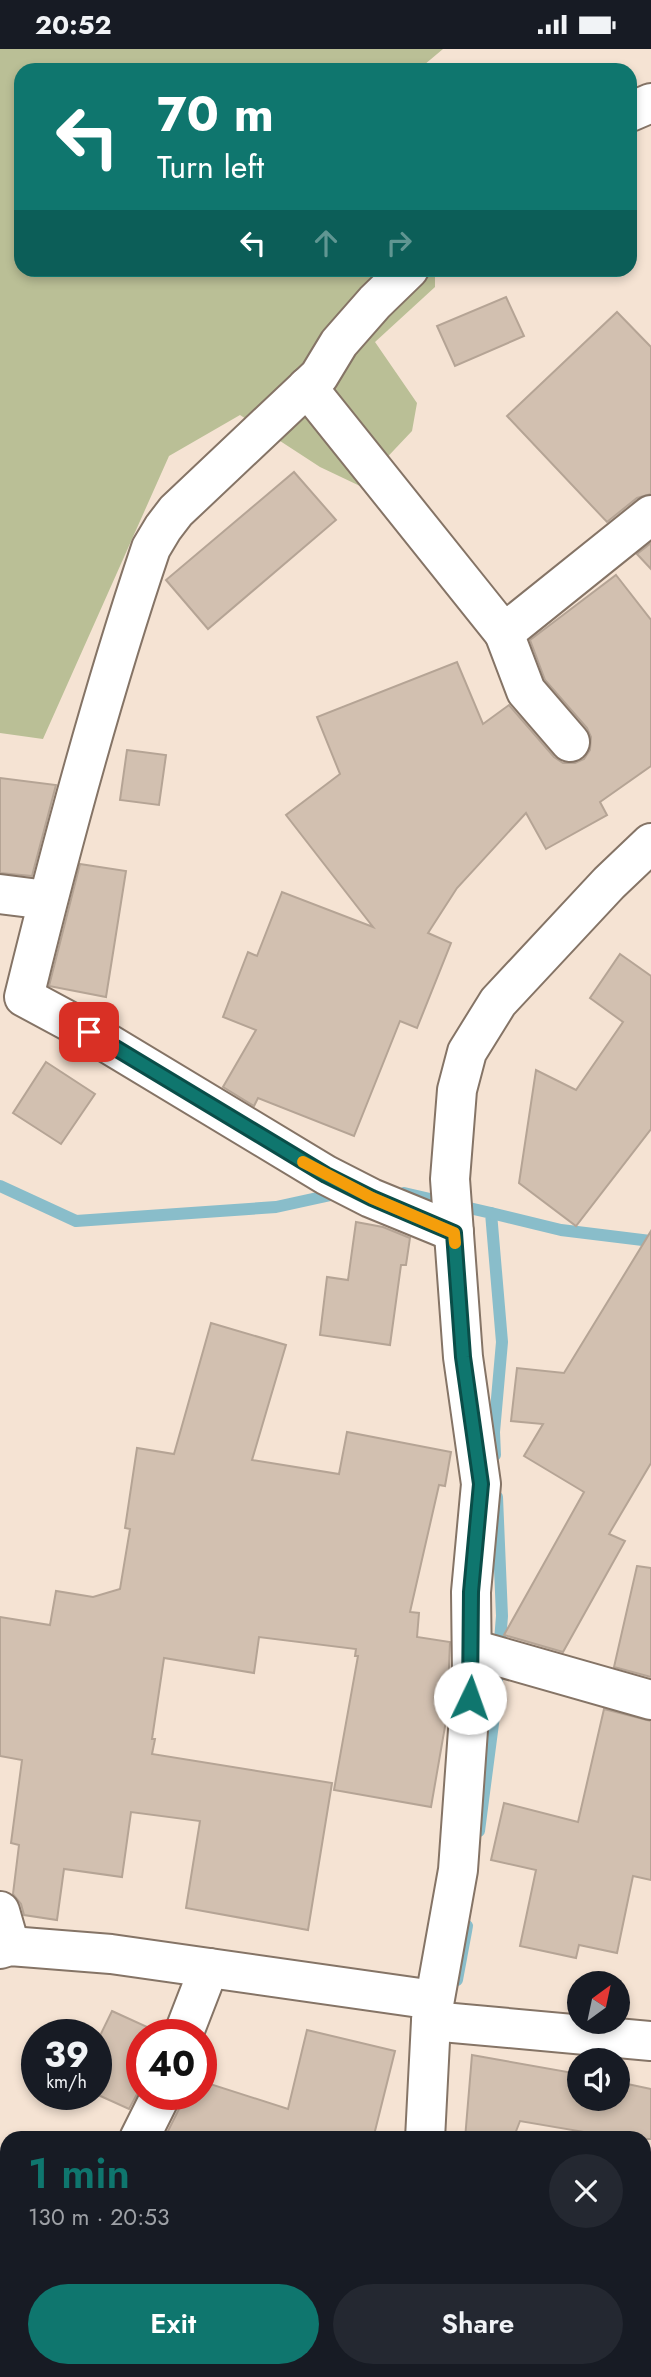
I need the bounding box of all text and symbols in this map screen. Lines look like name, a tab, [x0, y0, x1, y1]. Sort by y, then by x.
text: 20:52	[35, 6, 111, 44]
text: 70 m	[157, 79, 274, 149]
icon: left	[42, 91, 133, 182]
text: Turn left	[157, 144, 264, 190]
icon: left	[234, 224, 272, 262]
icon: ahead	[307, 224, 345, 262]
icon: right	[380, 224, 418, 262]
pin	[59, 1002, 119, 1062]
icon: arrive	[70, 1013, 108, 1051]
position arrow	[433, 1661, 507, 1735]
north arrow	[567, 1971, 630, 2033]
map controls	[567, 1971, 630, 2111]
speed limit sign: 40	[126, 2019, 217, 2110]
text: 39	[44, 2030, 89, 2080]
button: sound	[567, 2048, 630, 2111]
text: km/h	[46, 2069, 87, 2095]
text: 1 min	[28, 2143, 130, 2204]
button: close	[549, 2154, 623, 2228]
text: 130 m · 20:53	[28, 2200, 170, 2234]
button: Exit	[28, 2284, 319, 2364]
button: Share	[333, 2284, 623, 2364]

